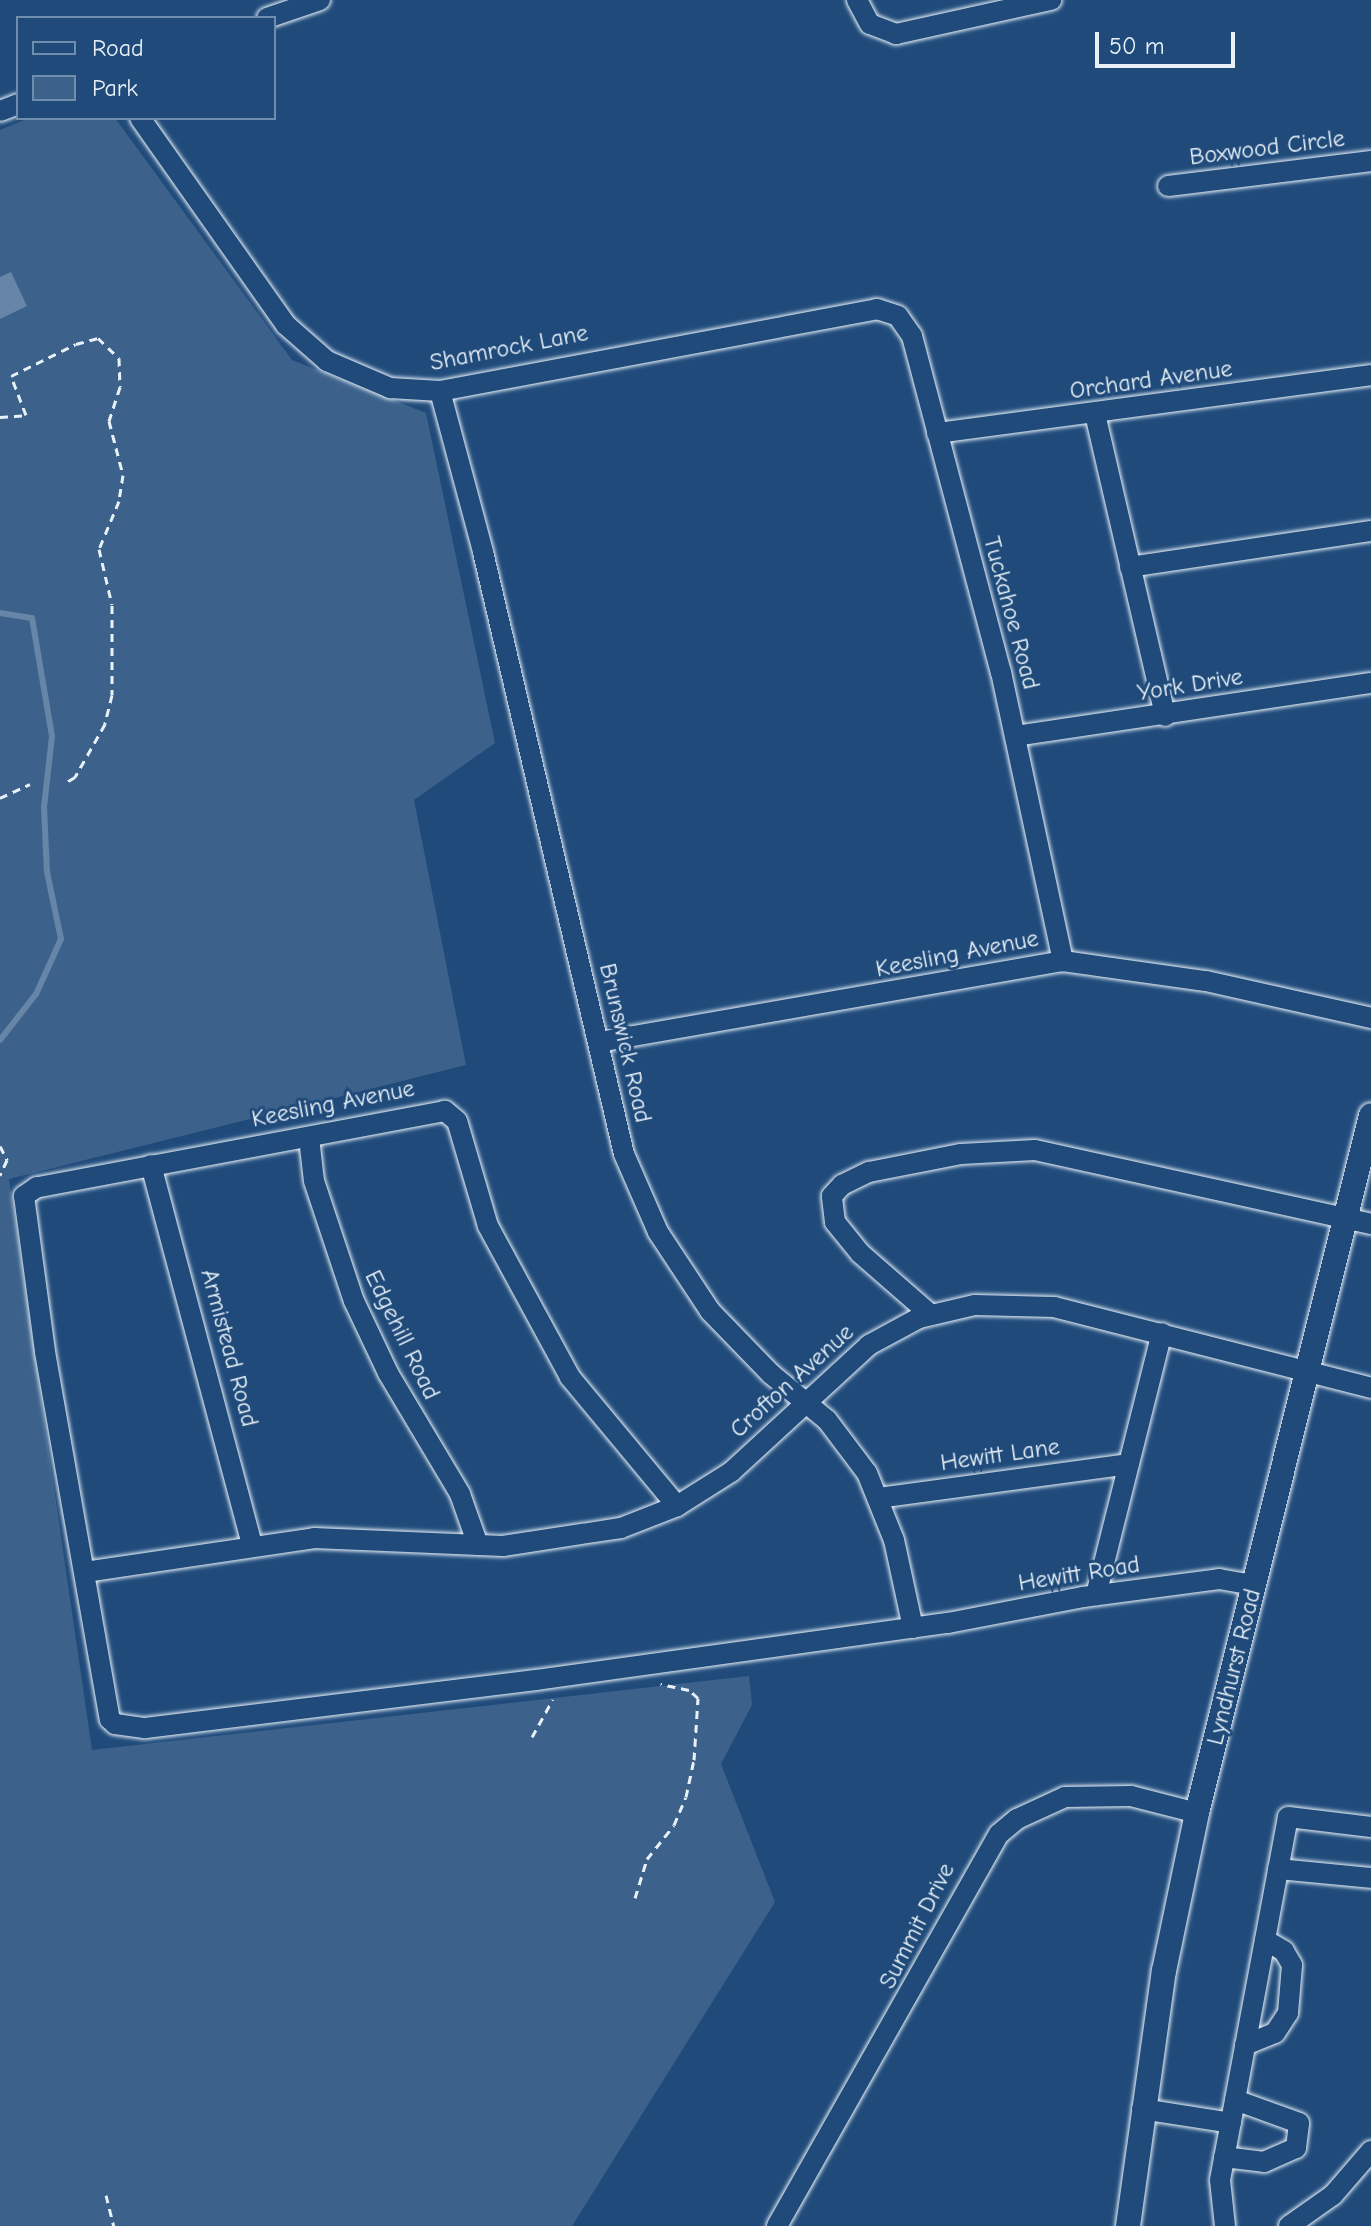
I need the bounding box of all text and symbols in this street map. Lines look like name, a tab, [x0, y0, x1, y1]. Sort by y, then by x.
legend	[16, 16, 276, 120]
scale bar	[1099, 16, 1239, 66]
text: 50 m	[1109, 32, 1165, 60]
text: Road	[92, 34, 144, 62]
text: Park	[92, 74, 138, 102]
street label: Boxwood Circle	[1188, 124, 1346, 172]
street label: Shamrock Lane	[427, 319, 591, 377]
street label: Orchard Avenue	[1068, 354, 1234, 406]
street label: Tuckahoe Road	[977, 533, 1045, 693]
street label: York Drive	[1135, 662, 1245, 708]
street label: Keesling Avenue	[873, 924, 1041, 984]
street label: Brunswick Road	[593, 960, 657, 1126]
street label: Keesling Avenue	[249, 1074, 417, 1134]
street label: Armistead Road	[194, 1266, 264, 1430]
street label: Edgehill Road	[358, 1266, 446, 1404]
street label: Crofton Avenue	[724, 1318, 860, 1444]
street label: Hewitt Lane	[938, 1432, 1062, 1478]
street label: Hewitt Road	[1016, 1550, 1142, 1598]
street label: Lyndhurst Road	[1201, 1586, 1267, 1748]
street label: Summit Drive	[873, 1858, 961, 1994]

